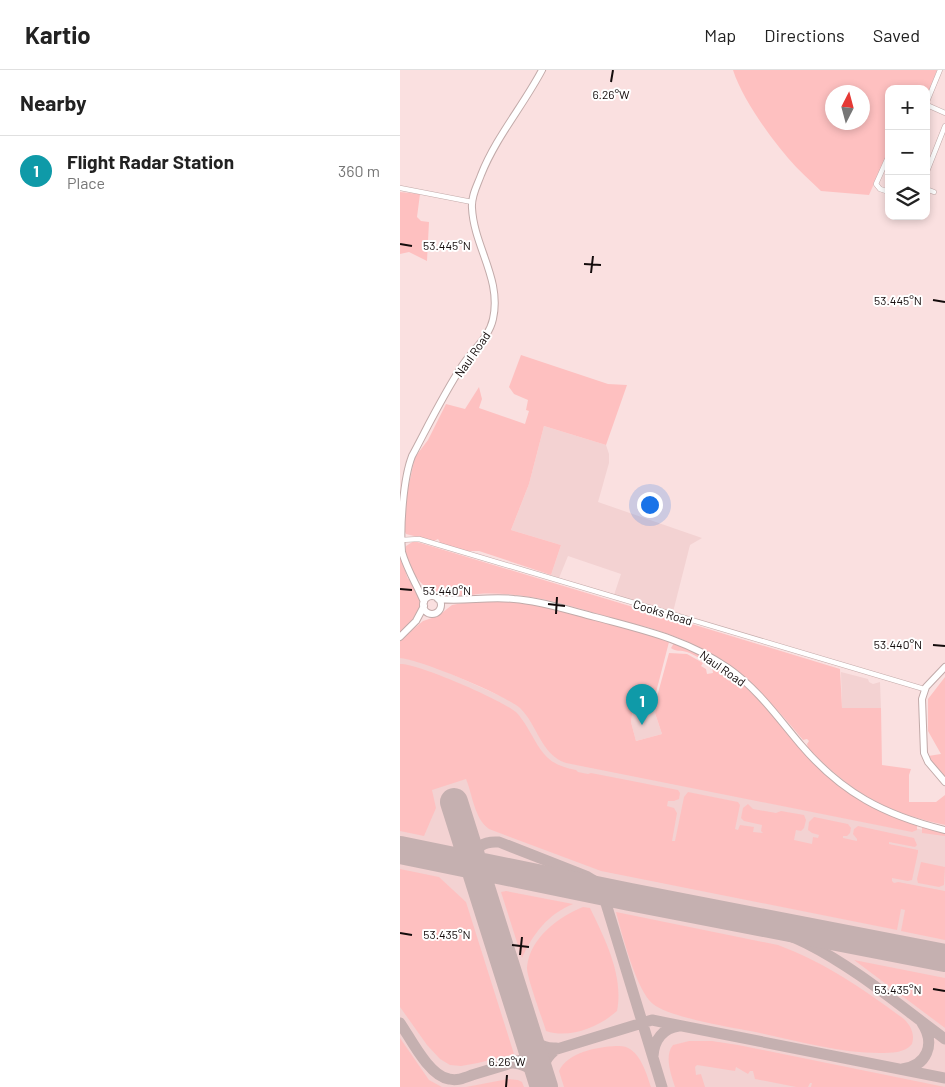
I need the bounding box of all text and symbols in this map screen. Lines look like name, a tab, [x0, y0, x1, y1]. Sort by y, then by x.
text: Kartio	[25, 20, 91, 49]
text: Map	[704, 24, 736, 46]
text: Directions	[764, 24, 845, 46]
text: Saved	[873, 24, 920, 46]
north arrow	[825, 85, 870, 130]
map controls	[885, 85, 930, 220]
button: +	[885, 85, 930, 130]
text: 6.26°W	[592, 87, 630, 101]
text: Nearby	[20, 90, 86, 115]
button: −	[885, 130, 930, 175]
text: Flight Radar Station	[67, 150, 234, 173]
text: 1	[33, 161, 39, 180]
text: 360 m	[338, 161, 380, 180]
text: Place	[67, 173, 105, 192]
button: layers	[885, 175, 930, 220]
text: 53.445°N	[423, 238, 471, 252]
text: 53.445°N	[874, 293, 922, 307]
street label: Naul Road	[451, 329, 493, 379]
your location	[637, 492, 663, 518]
text: 53.440°N	[423, 583, 471, 597]
street label: Cooks Road	[632, 596, 694, 628]
text: 53.440°N	[874, 637, 922, 651]
street label: Naul Road	[698, 647, 748, 689]
pin: 1	[626, 684, 658, 725]
text: 53.435°N	[423, 927, 471, 941]
text: 53.435°N	[874, 982, 922, 996]
text: 6.26°W	[488, 1054, 526, 1068]

